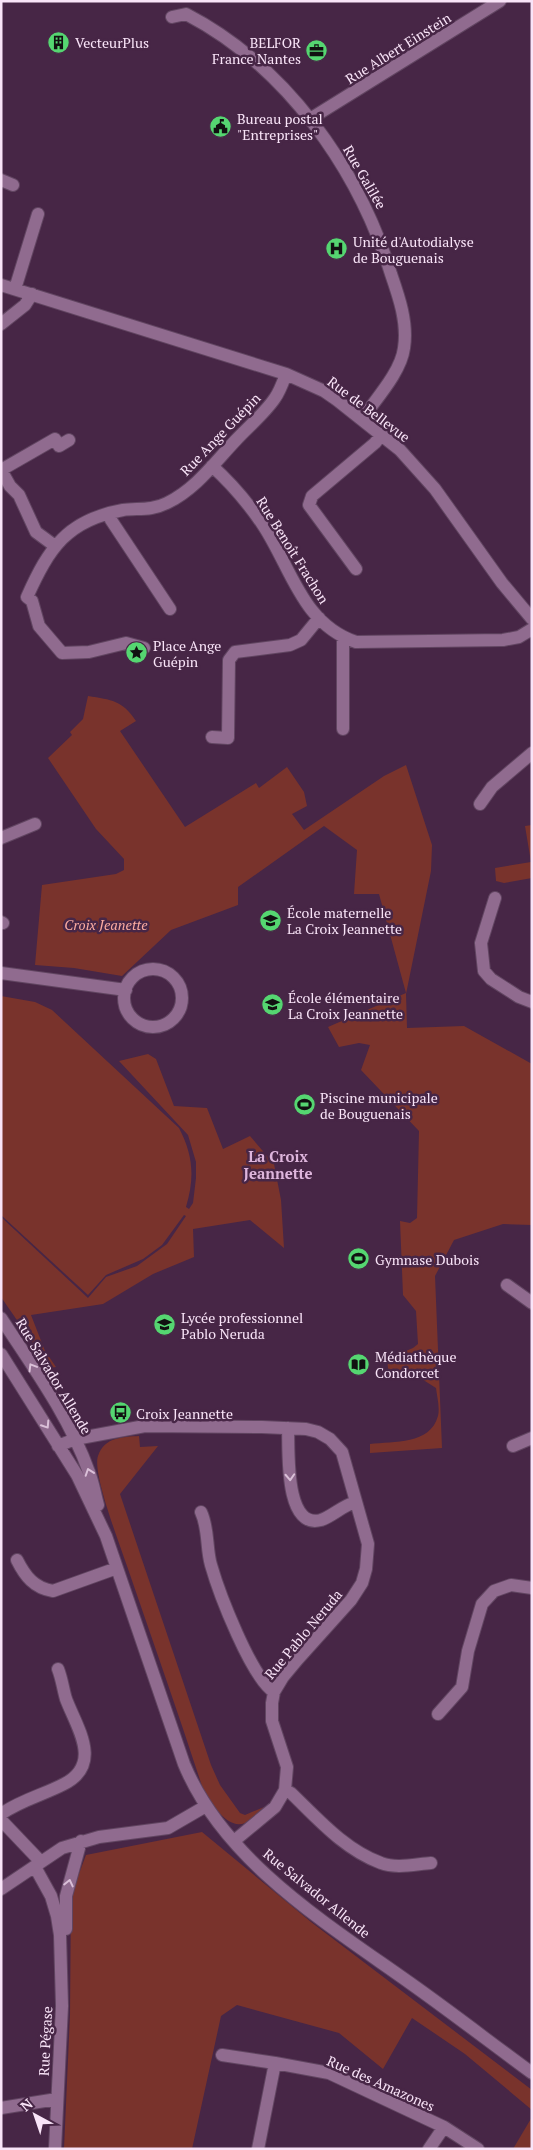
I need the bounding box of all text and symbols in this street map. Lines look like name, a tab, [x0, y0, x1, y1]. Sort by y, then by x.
street label: Rue Albert Einstein	[342, 8, 455, 88]
building icon: VecteurPlus	[47, 30, 71, 54]
place label: VecteurPlus	[75, 33, 149, 52]
place label: BELFOR France Nantes	[212, 33, 301, 68]
office icon: BELFOR France Nantes	[305, 38, 329, 62]
place label: Bureau postal "Entreprises"	[237, 109, 323, 144]
public building icon: Bureau postal "Entreprises"	[209, 114, 233, 138]
street label: Rue Galilée	[339, 142, 391, 212]
place label: Unité d'Autodialyse de Bouguenais	[353, 232, 474, 267]
hospital icon: Unité d'Autodialyse de Bouguenais	[325, 237, 349, 261]
street label: Rue de Bellevue	[324, 372, 414, 446]
street label: Rue Ange Guépin	[176, 388, 265, 479]
street label: Rue Benoît Frachon	[252, 493, 334, 608]
place label: Place Ange Guépin	[153, 636, 221, 671]
place icon: Place Ange Guépin	[125, 641, 149, 665]
place label: École maternelle La Croix Jeannette	[287, 903, 402, 938]
school or university icon: École maternelle La Croix Jeannette	[259, 908, 283, 932]
park label: Croix Jeanette	[64, 915, 148, 934]
place label: École élémentaire La Croix Jeannette	[288, 988, 403, 1023]
school or university icon: École élémentaire La Croix Jeannette	[260, 993, 284, 1017]
place label: Piscine municipale de Bouguenais	[320, 1088, 438, 1123]
sports icon: Piscine municipale de Bouguenais	[292, 1093, 316, 1117]
district label: La Croix Jeannette	[243, 1146, 313, 1183]
sports icon: Gymnase Dubois	[347, 1247, 371, 1271]
place label: Gymnase Dubois	[375, 1250, 479, 1269]
place label: Lycée professionnel Pablo Neruda	[181, 1308, 303, 1343]
school or university icon: Lycée professionnel Pablo Neruda	[153, 1313, 177, 1337]
street label: Rue Salvador Allende	[12, 1314, 96, 1438]
place label: Médiathèque Condorcet	[375, 1347, 456, 1382]
library icon: Médiathèque Condorcet	[347, 1352, 371, 1376]
one-way arrow	[29, 1364, 39, 1373]
bus stop icon: Croix Jeannette	[108, 1401, 132, 1425]
place label: Croix Jeannette	[136, 1404, 233, 1423]
one-way arrow	[40, 1419, 50, 1428]
one-way arrow	[85, 1468, 95, 1477]
one-way arrow	[285, 1473, 296, 1481]
street label: Rue Pablo Neruda	[260, 1585, 346, 1683]
street label: Rue Salvador Allende	[260, 1844, 374, 1942]
one-way arrow	[63, 1878, 74, 1887]
street label: Rue Pégase	[34, 2006, 56, 2076]
street label: Rue des Amazones	[324, 2051, 438, 2115]
north arrow	[10, 2090, 60, 2140]
text: N	[16, 2094, 37, 2115]

